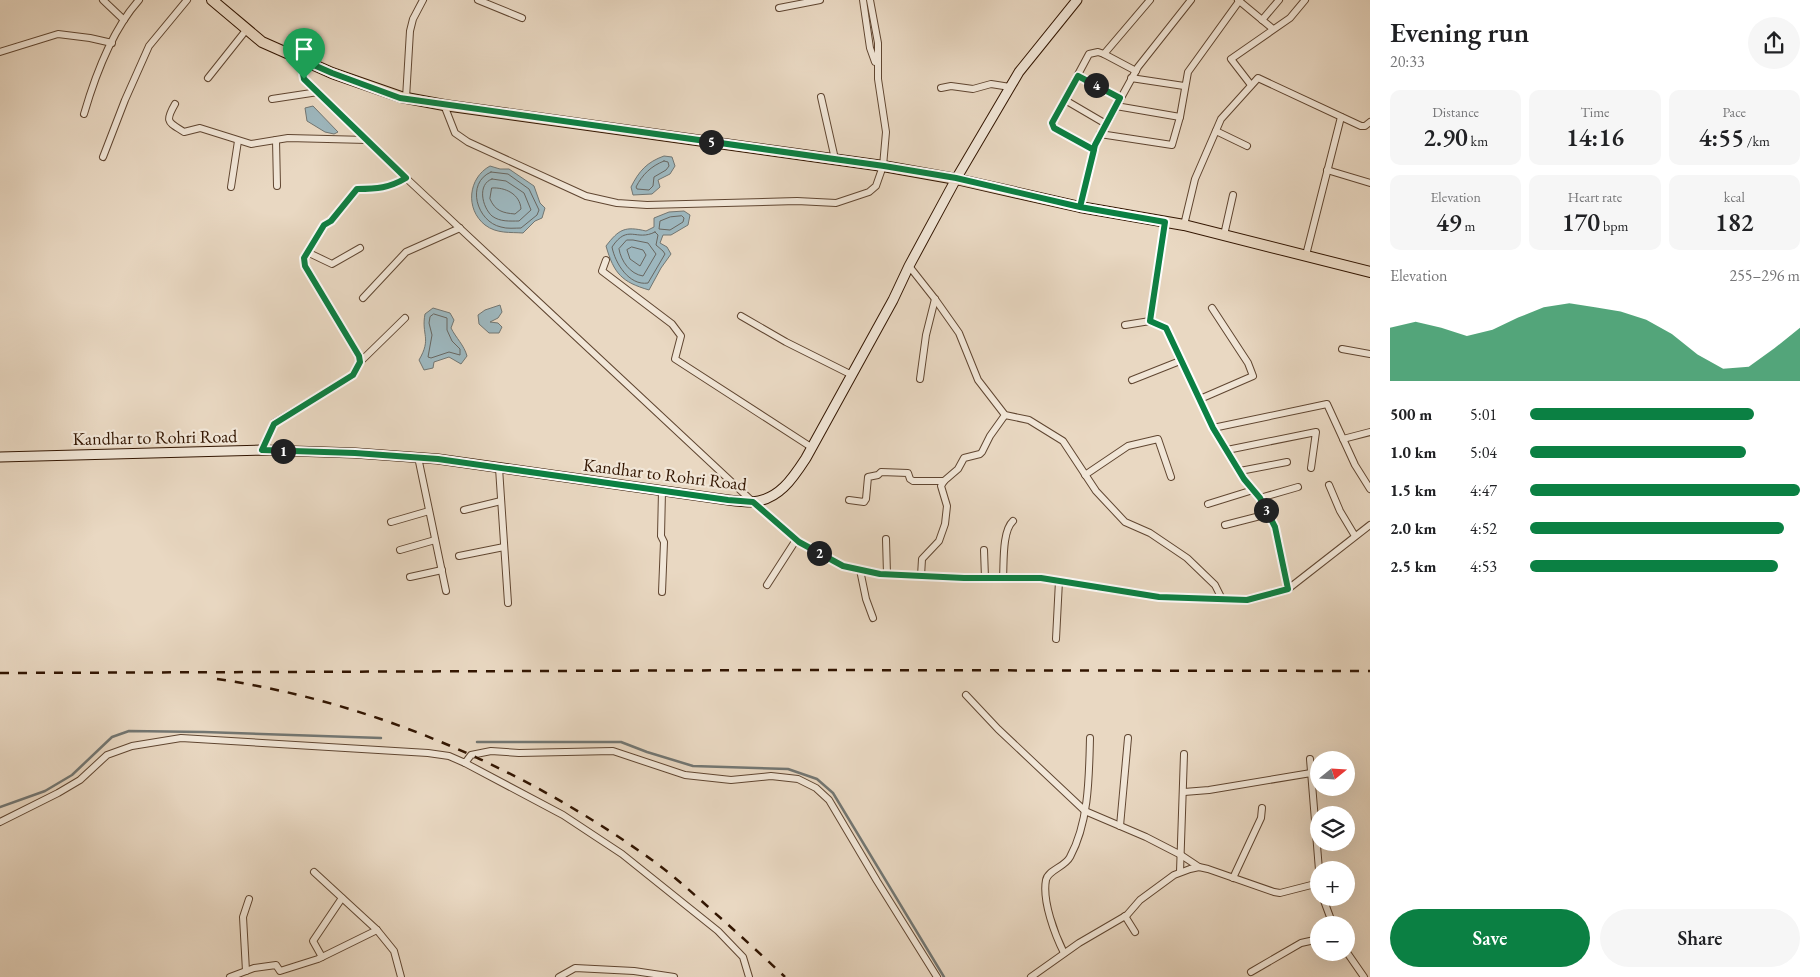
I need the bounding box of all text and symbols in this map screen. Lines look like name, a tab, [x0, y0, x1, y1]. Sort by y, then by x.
text: Evening run	[1390, 14, 1529, 50]
button: share	[1748, 17, 1800, 69]
pin	[283, 28, 325, 79]
icon: arrive	[290, 35, 318, 63]
text: 20:33	[1390, 51, 1425, 72]
pin: 4	[1084, 72, 1108, 98]
text: 4	[1093, 76, 1100, 94]
text: Distance	[1432, 103, 1479, 121]
text: Time	[1580, 103, 1610, 121]
text: Pace	[1723, 103, 1746, 121]
text: 2.90	[1423, 121, 1468, 153]
text: 14:16	[1566, 121, 1624, 153]
text: 4:55	[1699, 121, 1744, 153]
pin: 5	[698, 130, 724, 154]
text: km	[1468, 132, 1488, 150]
text: /km	[1744, 132, 1770, 150]
text: 5	[708, 133, 715, 151]
text: Elevation	[1430, 188, 1481, 206]
text: Heart rate	[1568, 188, 1622, 206]
text: kcal	[1724, 188, 1745, 206]
text: 49	[1436, 206, 1462, 238]
text: 170	[1562, 206, 1600, 238]
text: 182	[1715, 206, 1754, 238]
text: m	[1462, 217, 1475, 235]
text: bpm	[1600, 217, 1628, 235]
text: Elevation	[1390, 265, 1448, 286]
text: 255–296 m	[1729, 265, 1800, 286]
text: 500 m	[1390, 404, 1432, 425]
text: 5:01	[1470, 404, 1497, 425]
street label: Kandhar to Rohri Road	[72, 424, 238, 450]
pin: 1	[270, 438, 296, 464]
text: 1	[280, 442, 287, 460]
text: 1.0 km	[1390, 442, 1436, 463]
text: 5:04	[1470, 442, 1497, 463]
street label: Kandhar to Rohri Road	[582, 453, 749, 496]
text: 1.5 km	[1390, 480, 1436, 501]
text: 4:47	[1470, 480, 1497, 501]
pin: 3	[1254, 498, 1278, 522]
text: 3	[1263, 501, 1270, 519]
text: 2.0 km	[1390, 518, 1436, 539]
text: 4:52	[1470, 518, 1497, 539]
pin: 2	[806, 540, 832, 566]
text: 2	[816, 544, 823, 562]
text: 2.5 km	[1390, 556, 1436, 577]
text: 4:53	[1470, 556, 1497, 577]
north arrow	[1310, 751, 1355, 796]
map controls	[1310, 751, 1355, 961]
button: layers	[1310, 806, 1355, 851]
button: +	[1310, 861, 1355, 906]
button: Save	[1390, 909, 1590, 967]
button: Share	[1600, 909, 1800, 967]
button: −	[1310, 916, 1355, 961]

